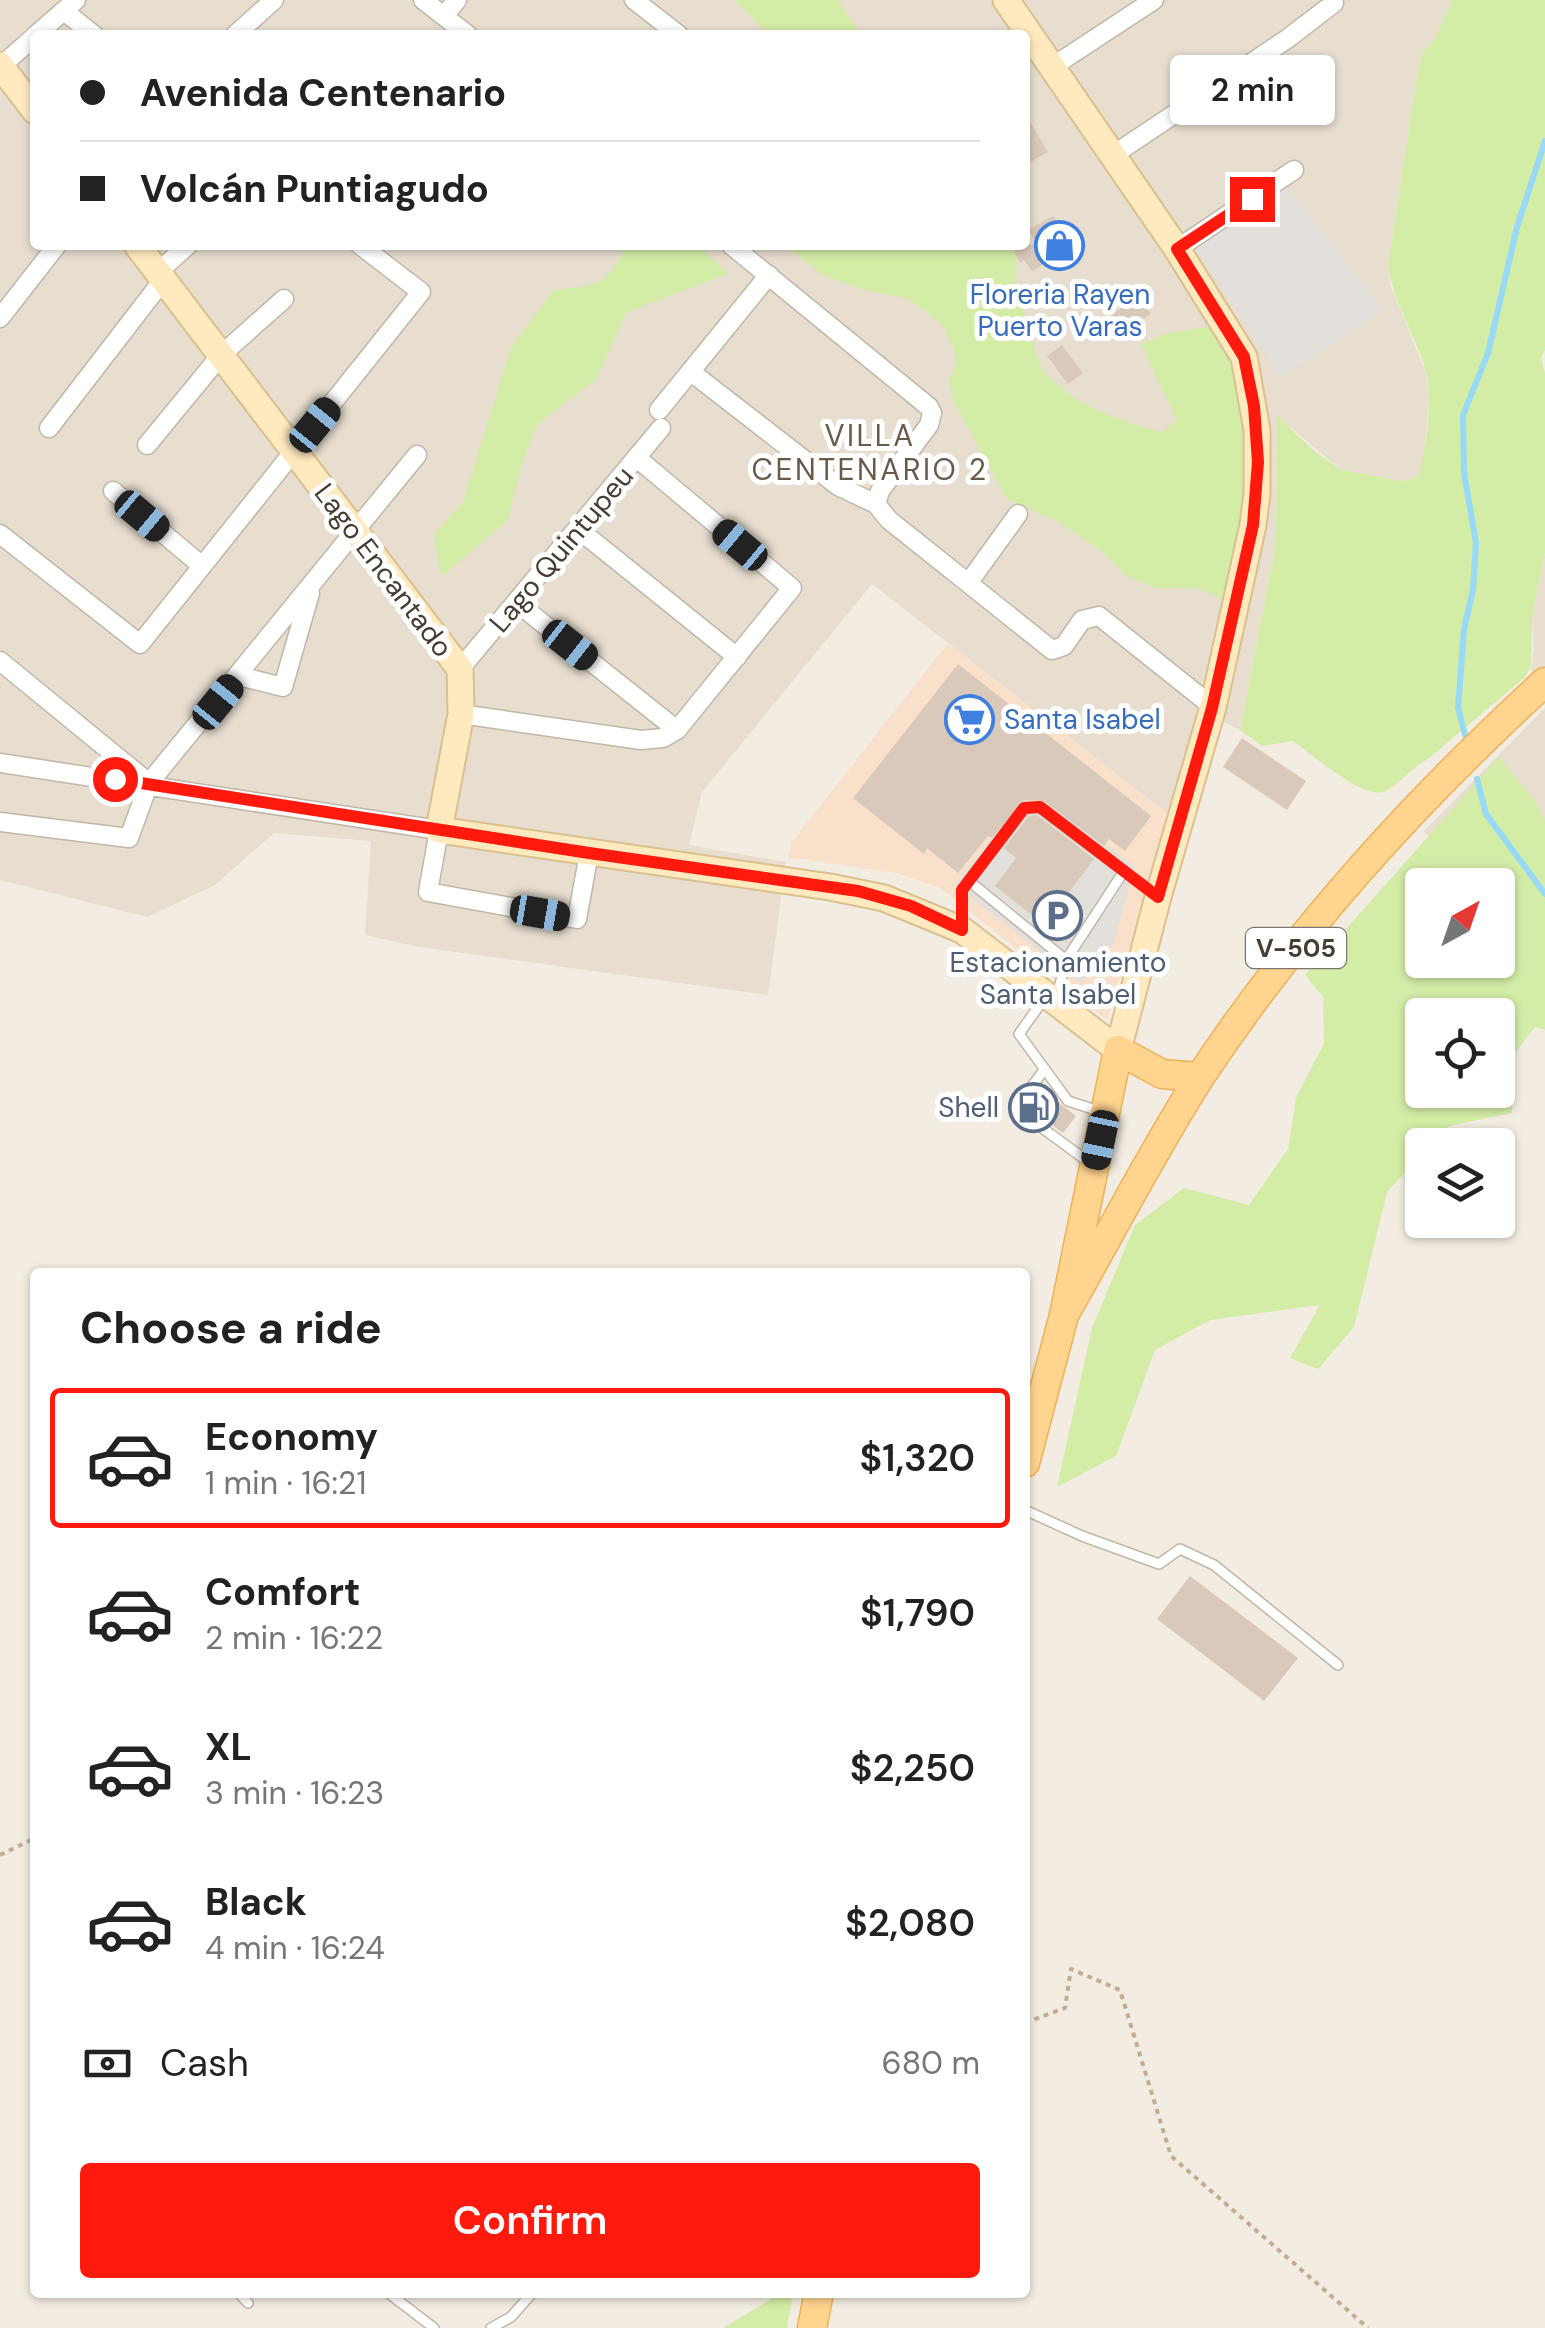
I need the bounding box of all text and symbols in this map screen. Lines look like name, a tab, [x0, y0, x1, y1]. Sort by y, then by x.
callout: 2 min	[1170, 54, 1334, 124]
text: Avenida Centenario	[140, 68, 506, 118]
text: 2 min	[1211, 69, 1294, 111]
text: Volcán Puntiagudo	[140, 164, 489, 214]
route end	[1230, 177, 1275, 222]
shop icon: Floreria Rayen Puerto Varas	[1034, 220, 1086, 272]
place label: Floreria Rayen Puerto Varas	[970, 276, 1150, 345]
car	[284, 392, 346, 458]
district label: VILLA CENTENARIO 2	[752, 416, 988, 489]
street label: Lago Quintupeu	[481, 458, 642, 640]
street label: Lago Encantado	[306, 476, 461, 665]
car	[109, 485, 175, 547]
car	[707, 514, 773, 576]
car	[537, 615, 603, 675]
car	[187, 669, 249, 735]
supermarket icon: Santa Isabel	[943, 693, 995, 745]
place label: Santa Isabel	[1004, 701, 1161, 738]
route start	[93, 757, 138, 802]
north arrow	[1405, 868, 1515, 978]
map controls	[1405, 868, 1515, 1238]
parking icon: Estacionamiento Santa Isabel	[1032, 889, 1084, 941]
car	[508, 893, 572, 933]
road number: V-505	[1246, 928, 1346, 968]
place label: Estacionamiento Santa Isabel	[950, 944, 1166, 1013]
button: locate	[1405, 998, 1515, 1108]
fuel station icon: Shell	[1008, 1081, 1060, 1133]
place label: Shell	[938, 1089, 999, 1126]
car	[1079, 1108, 1121, 1172]
button: layers	[1405, 1128, 1515, 1238]
text: Choose a ride	[80, 1298, 382, 1357]
text: Economy	[205, 1412, 378, 1462]
icon: car	[85, 1413, 175, 1503]
text: $1,320	[859, 1433, 975, 1483]
text: 1 min · 16:21	[205, 1462, 366, 1504]
text: Comfort	[205, 1567, 361, 1617]
icon: car	[85, 1568, 175, 1658]
text: $1,790	[860, 1588, 975, 1638]
text: 2 min · 16:22	[205, 1617, 383, 1659]
text: XL	[205, 1722, 252, 1772]
icon: car	[85, 1723, 175, 1813]
text: $2,250	[850, 1743, 975, 1793]
text: 3 min · 16:23	[205, 1772, 384, 1814]
text: Black	[205, 1877, 307, 1927]
icon: car	[85, 1878, 175, 1968]
text: $2,080	[845, 1898, 975, 1948]
text: 4 min · 16:24	[205, 1927, 385, 1969]
icon: cash	[80, 2036, 135, 2091]
text: Cash	[160, 2038, 249, 2088]
text: 680 m	[882, 2042, 980, 2084]
button: Confirm	[80, 2163, 980, 2278]

